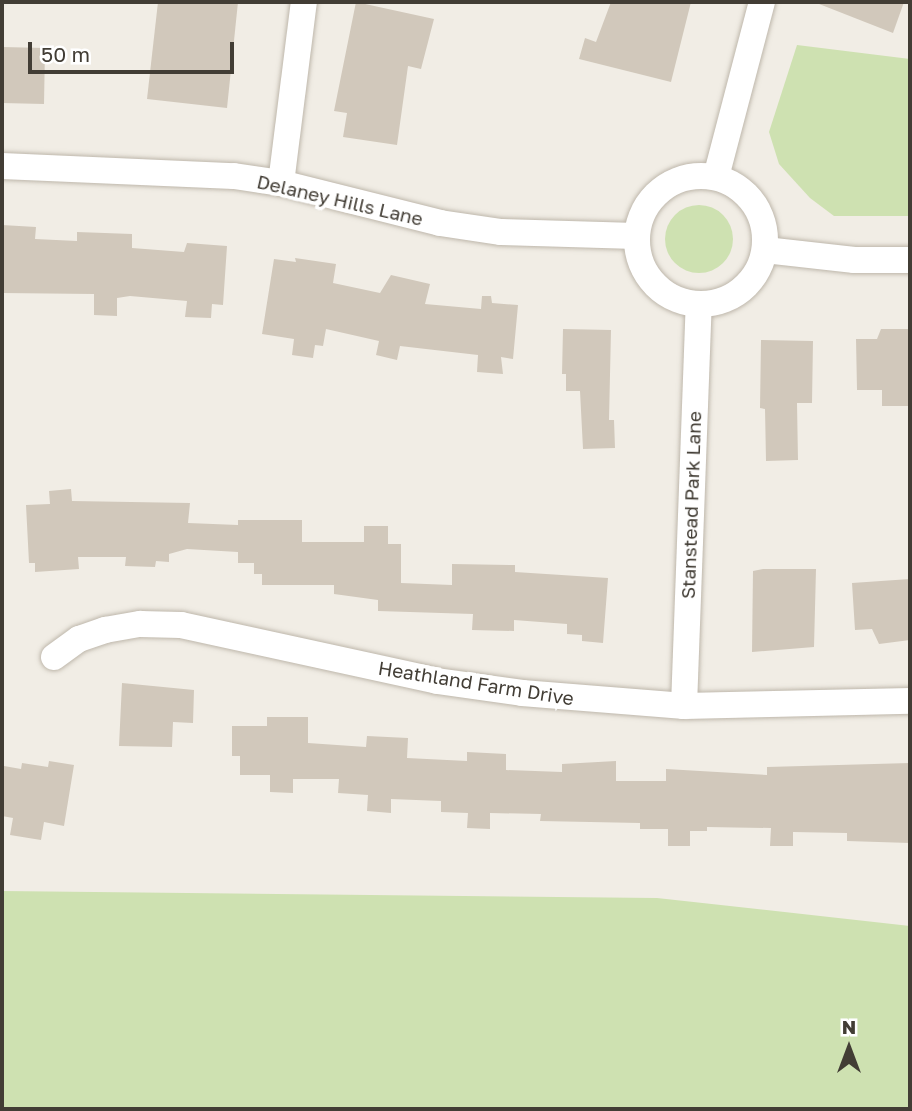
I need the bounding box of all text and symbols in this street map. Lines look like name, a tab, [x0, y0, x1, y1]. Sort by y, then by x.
scale bar	[32, 28, 238, 72]
text: 50 m	[41, 41, 90, 67]
street label: Delaney Hills Lane	[255, 170, 425, 230]
street label: Stanstead Park Lane	[676, 411, 706, 599]
street label: Heathland Farm Drive	[376, 656, 576, 710]
north arrow	[814, 1013, 884, 1083]
text: N	[842, 1015, 856, 1038]

